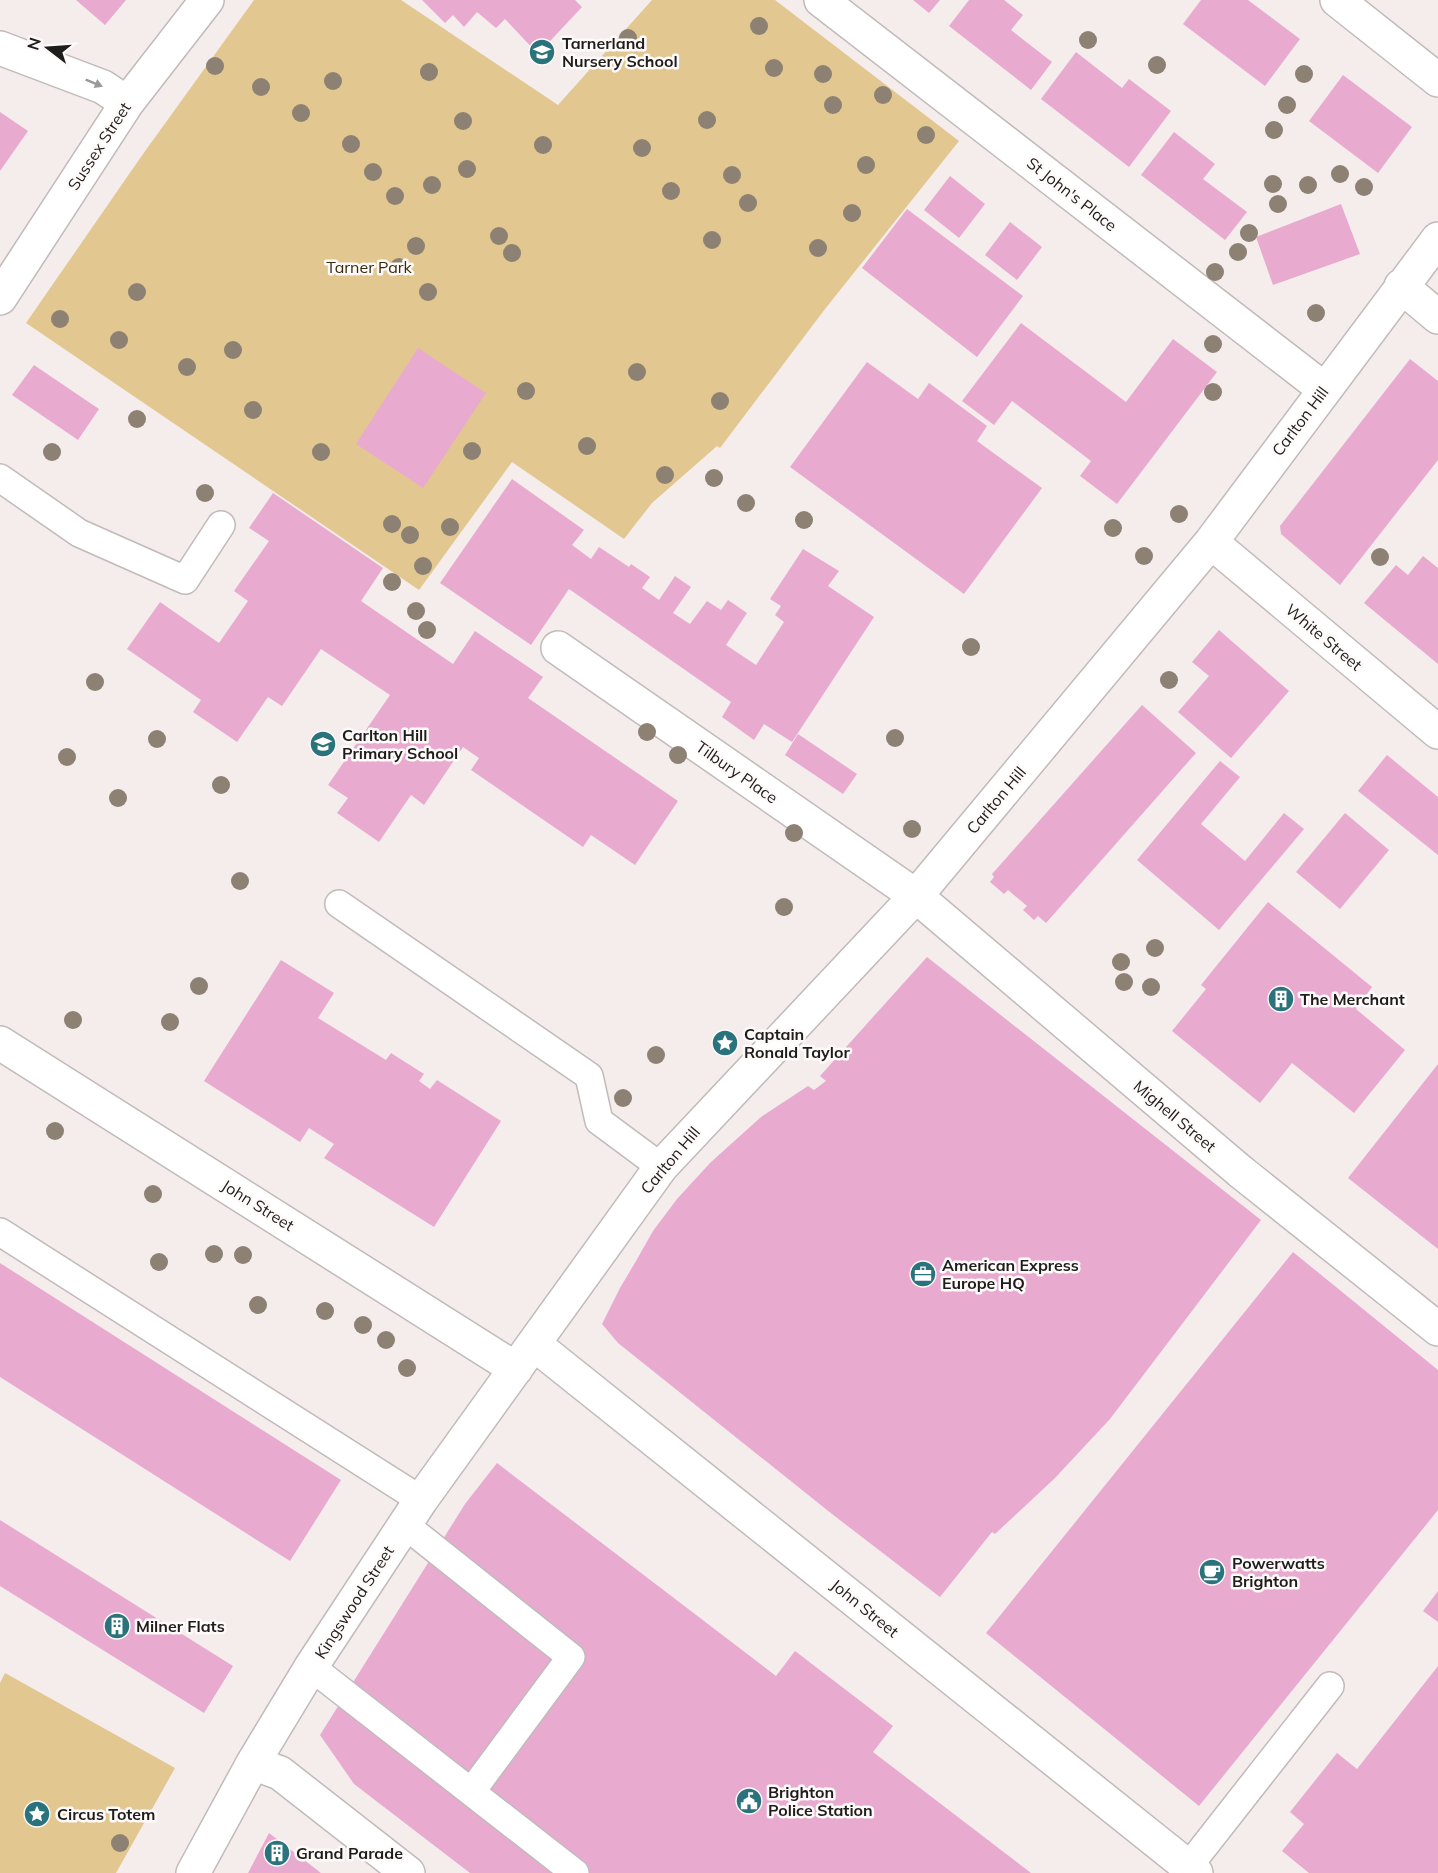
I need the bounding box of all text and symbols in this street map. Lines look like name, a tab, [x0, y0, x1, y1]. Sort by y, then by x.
north arrow	[18, 18, 78, 78]
place label: Tarnerland Nursery School	[562, 33, 678, 71]
text: N	[22, 35, 45, 52]
school or university icon: Tarnerland Nursery School	[527, 37, 557, 67]
one-way arrow	[85, 79, 103, 88]
street label: Sussex Street	[63, 98, 135, 194]
street label: St John's Place	[1023, 153, 1121, 235]
park label: Tarner Park	[326, 257, 413, 277]
street label: Carlton Hill	[1267, 382, 1333, 460]
street label: White Street	[1282, 599, 1367, 675]
place label: Carlton Hill Primary School	[342, 725, 458, 763]
school or university icon: Carlton Hill Primary School	[308, 729, 338, 759]
street label: Tilbury Place	[692, 736, 782, 808]
street label: Carlton Hill	[962, 762, 1030, 838]
building icon: The Merchant	[1266, 984, 1296, 1014]
place label: The Merchant	[1300, 989, 1405, 1009]
place label: Captain Ronald Taylor	[744, 1024, 850, 1062]
place icon: Captain Ronald Taylor	[710, 1028, 740, 1058]
street label: Mighell Street	[1130, 1076, 1221, 1156]
street label: Carlton Hill	[636, 1122, 704, 1198]
street label: John Street	[218, 1175, 298, 1235]
place label: American Express Europe HQ	[942, 1255, 1079, 1293]
office icon: American Express Europe HQ	[908, 1259, 938, 1289]
street label: Kingswood Street	[310, 1541, 398, 1662]
place label: Powerwatts Brighton	[1232, 1553, 1325, 1591]
cafe icon: Powerwatts Brighton	[1197, 1557, 1227, 1587]
street label: John Street	[827, 1575, 903, 1642]
building icon: Milner Flats	[102, 1611, 132, 1641]
place label: Milner Flats	[136, 1616, 225, 1636]
place label: Brighton Police Station	[768, 1782, 873, 1820]
public building icon: Brighton Police Station	[734, 1786, 764, 1816]
place icon: Circus Totem	[22, 1799, 52, 1829]
place label: Circus Totem	[57, 1804, 155, 1824]
building icon: Grand Parade	[262, 1838, 292, 1868]
place label: Grand Parade	[296, 1843, 403, 1863]

